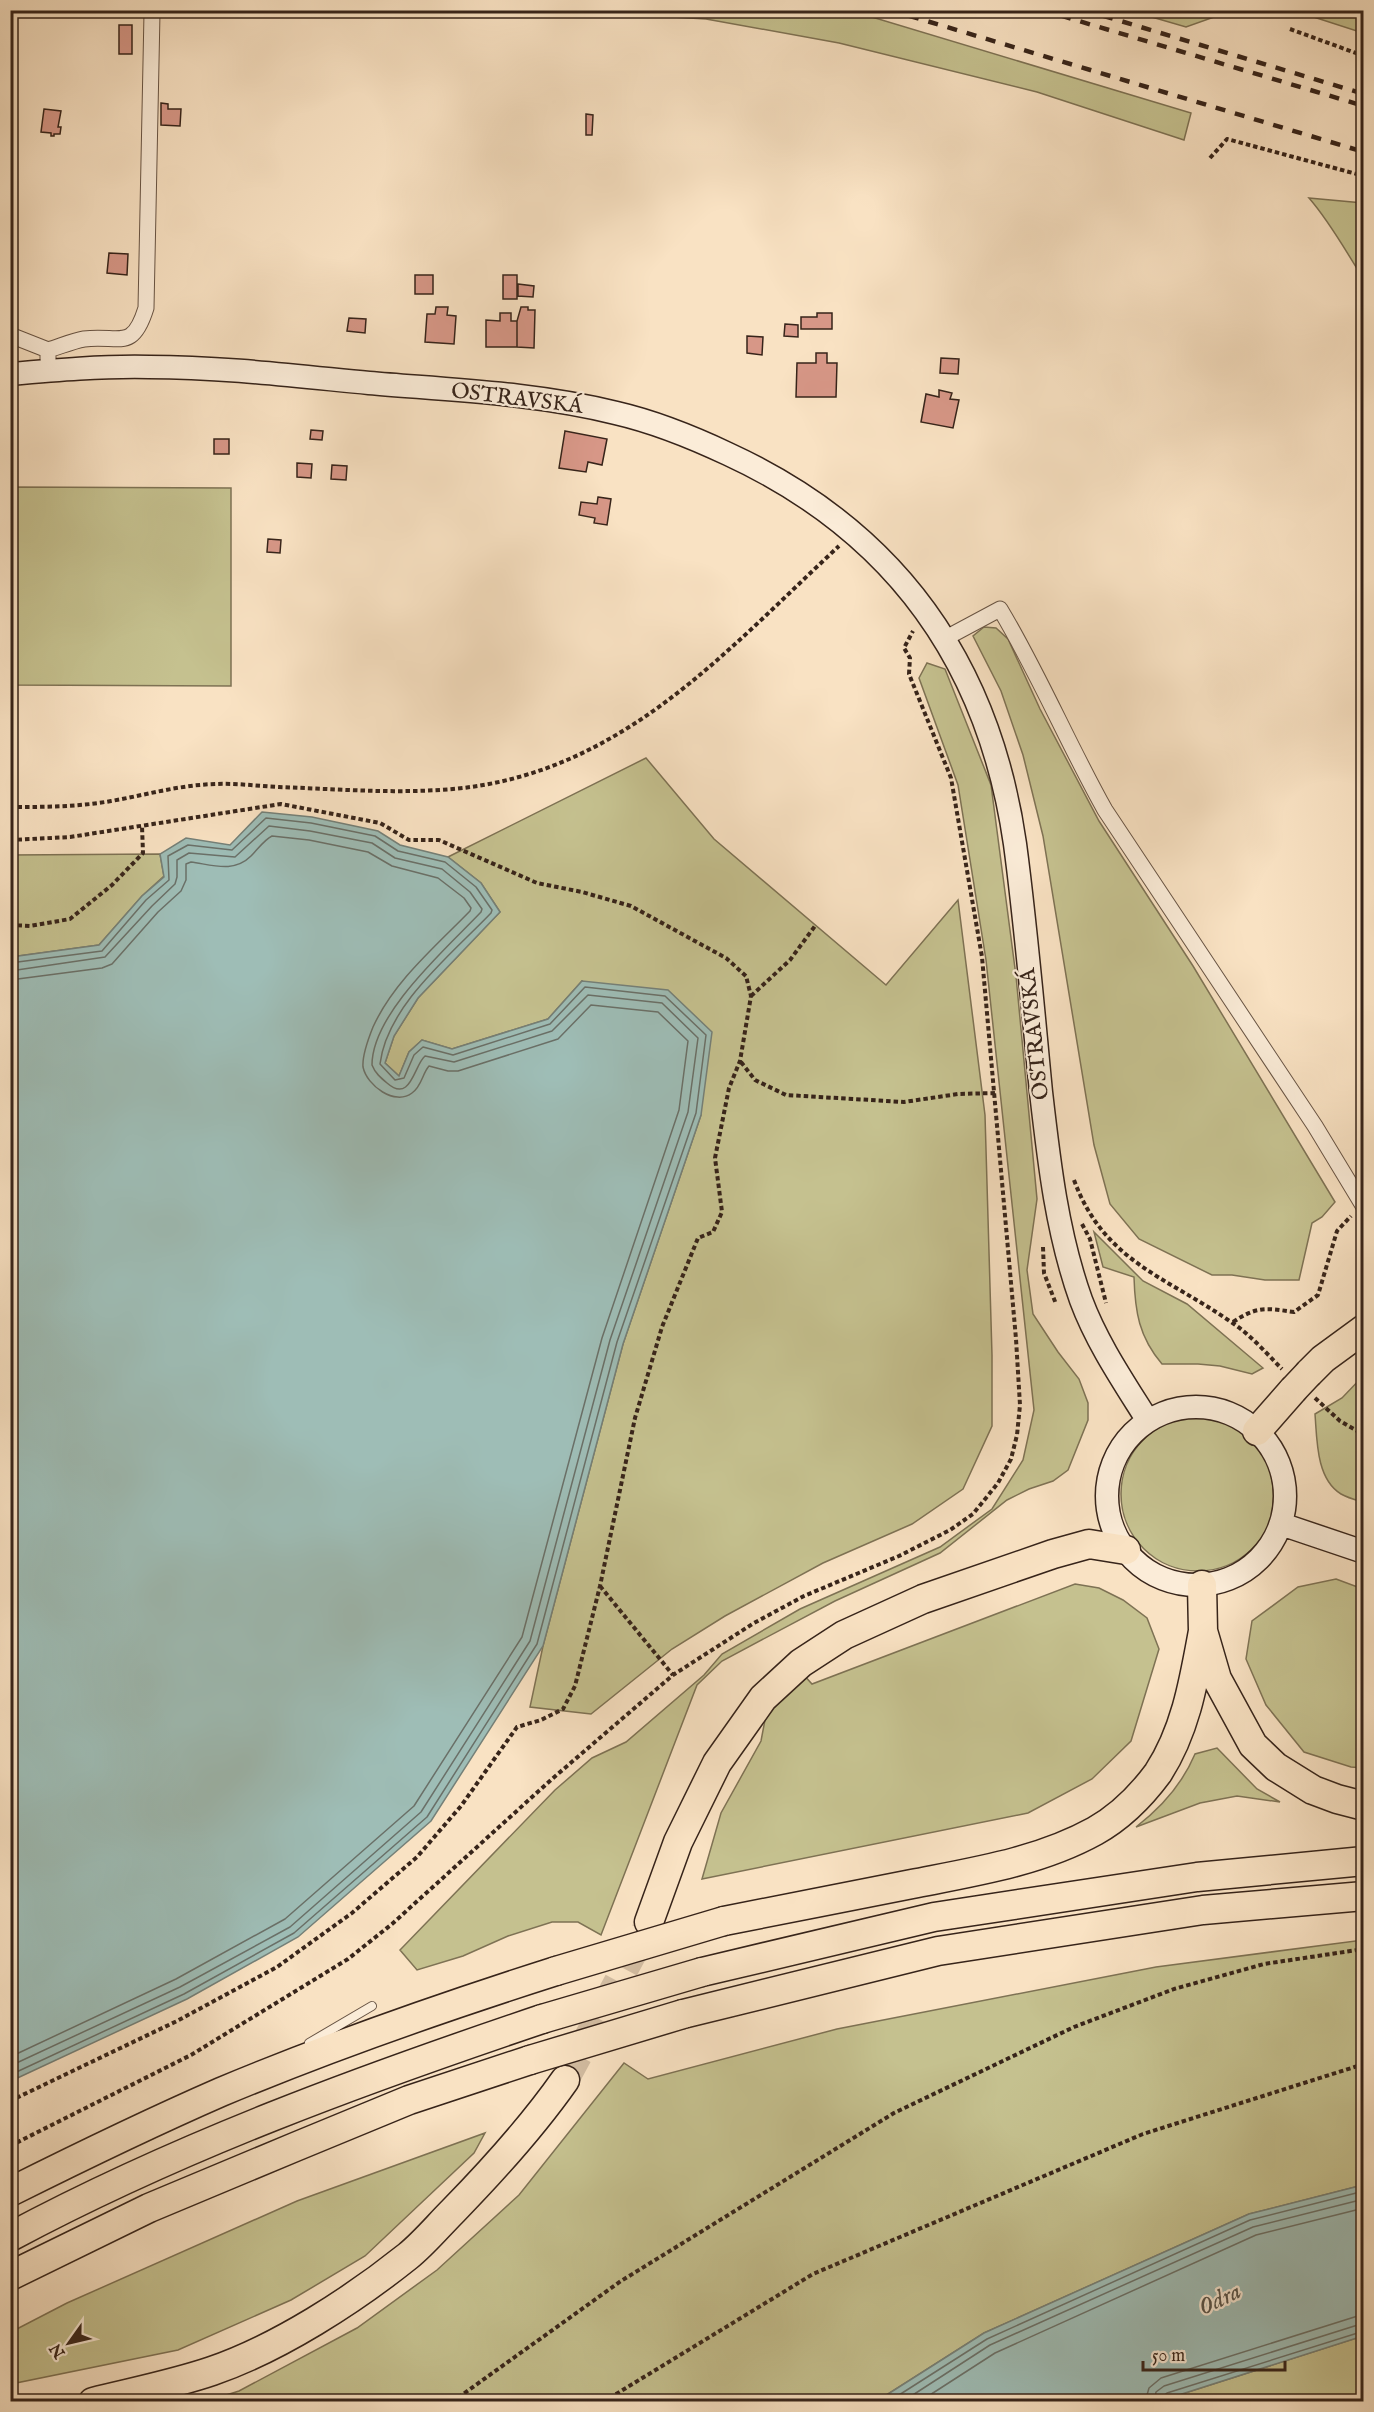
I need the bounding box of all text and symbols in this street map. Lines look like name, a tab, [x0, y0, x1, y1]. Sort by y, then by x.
street label: OSTRAVSKÁ	[450, 377, 586, 421]
street label: OSTRAVSKÁ	[1014, 966, 1056, 1101]
water label: Odra	[1193, 2276, 1247, 2324]
north arrow	[39, 2313, 99, 2373]
scale bar	[1143, 2334, 1286, 2372]
text: N	[46, 2339, 71, 2362]
text: 50 m	[1152, 2345, 1185, 2368]

